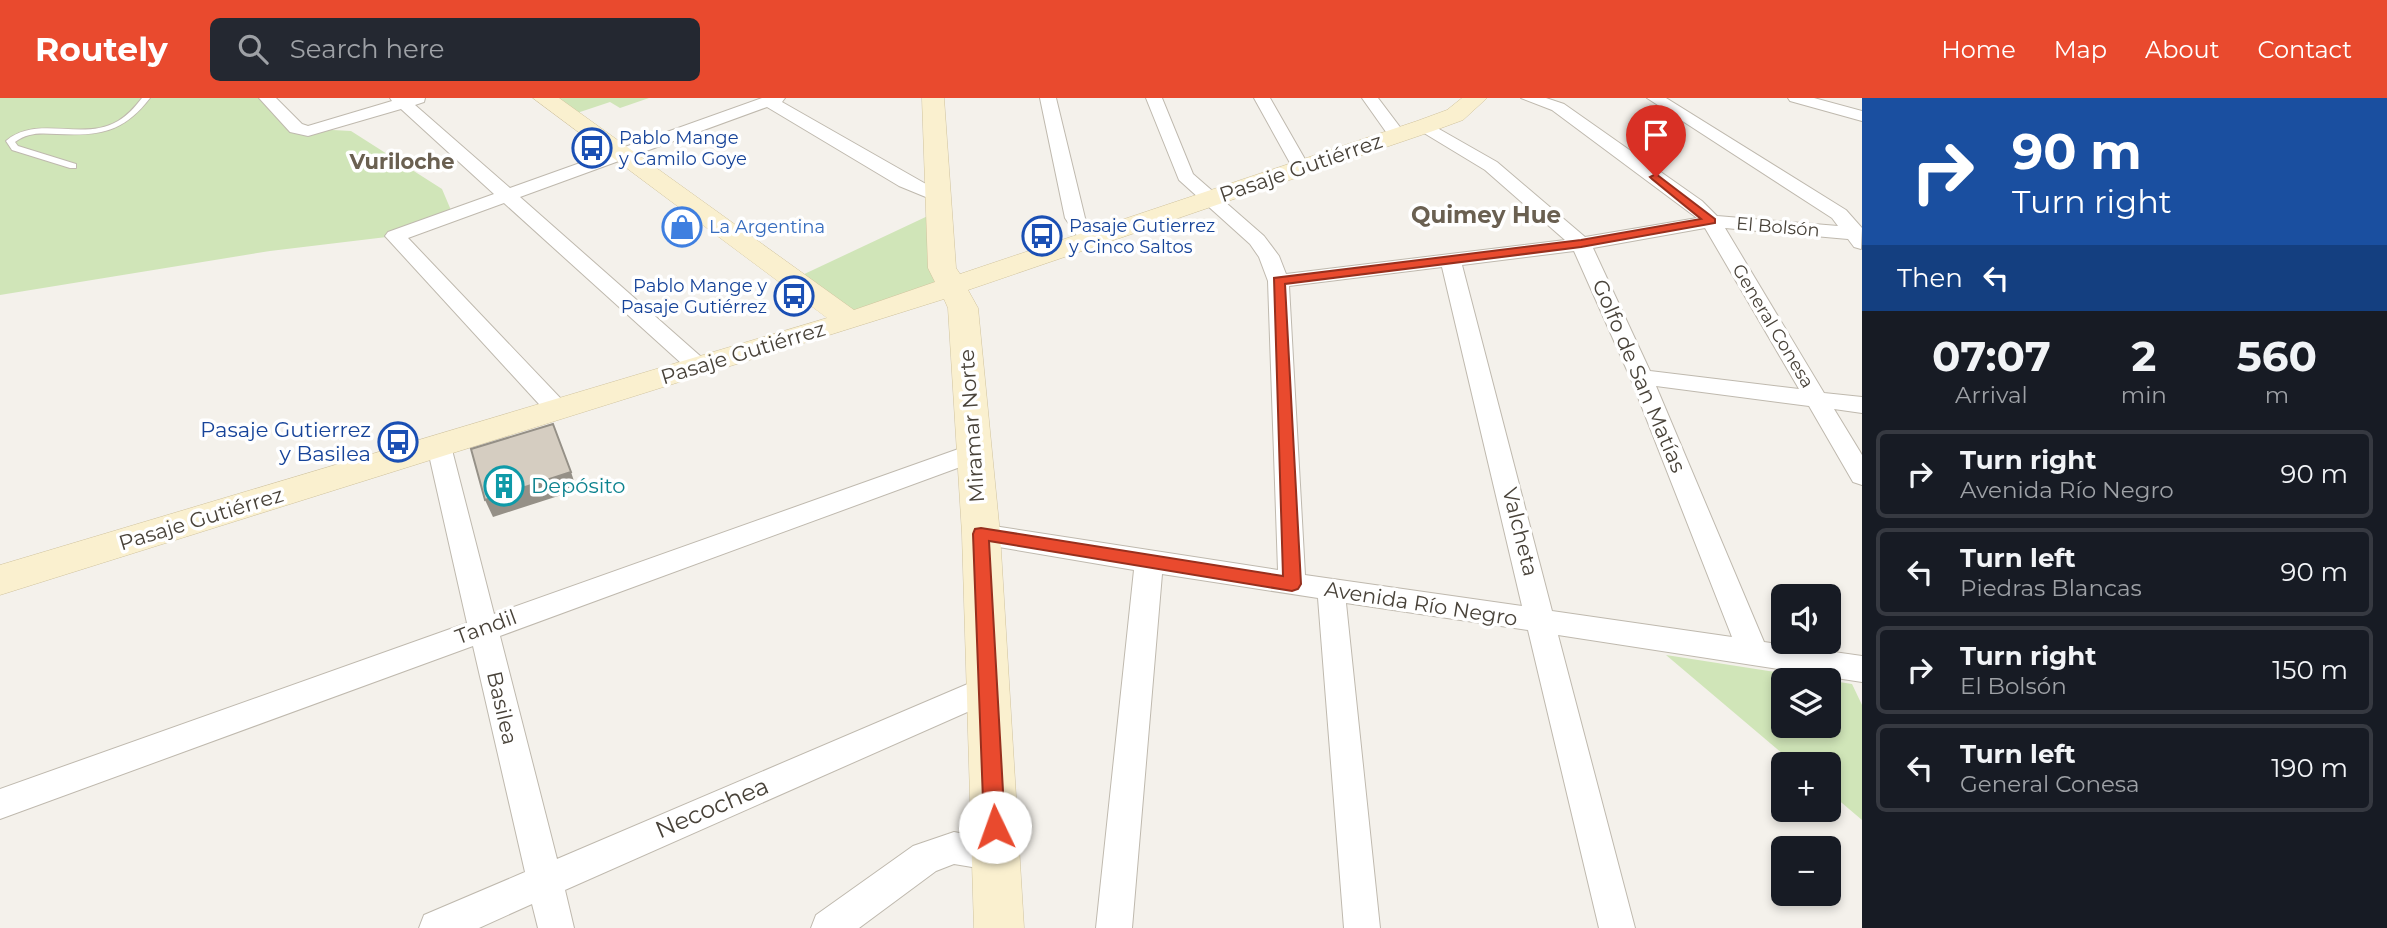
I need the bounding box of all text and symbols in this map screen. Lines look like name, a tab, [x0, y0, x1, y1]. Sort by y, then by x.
search box	[210, 18, 700, 81]
text: Routely	[35, 29, 168, 69]
icon: search	[234, 30, 272, 68]
text: Search here	[290, 33, 445, 65]
text: Home	[1941, 35, 2016, 64]
text: Map	[2054, 35, 2107, 64]
text: About	[2145, 35, 2219, 64]
text: Contact	[2257, 35, 2352, 64]
pin	[1626, 105, 1686, 177]
icon: arrive	[1637, 116, 1675, 154]
text: 90 m	[2012, 122, 2142, 181]
icon: right	[1897, 126, 1988, 217]
bus stop icon: Pablo Mange y Camilo Goye	[571, 127, 613, 169]
place label: Pablo Mange y Camilo Goye	[618, 127, 747, 170]
street label: Pasaje Gutiérrez	[1216, 128, 1386, 207]
district label: Vuriloche	[349, 149, 454, 174]
text: Turn right	[2012, 182, 2172, 221]
district label: Quimey Hue	[1411, 201, 1561, 229]
shop icon: La Argentina	[661, 206, 703, 248]
street label: El Bolsón	[1735, 212, 1821, 242]
bus stop icon: Pasaje Gutierrez y Cinco Saltos	[1021, 215, 1063, 257]
place label: Pasaje Gutierrez y Cinco Saltos	[1068, 215, 1215, 258]
place label: La Argentina	[709, 216, 825, 238]
icon: left	[1977, 259, 2015, 297]
street label: General Conesa	[1727, 260, 1819, 392]
text: Then	[1897, 262, 1963, 294]
place label: Pablo Mange y Pasaje Gutiérrez	[621, 275, 767, 318]
bus stop icon: Pablo Mange y Pasaje Gutiérrez	[773, 275, 815, 317]
street label: Golfo de San Matías	[1587, 275, 1691, 476]
street label: Pasaje Gutiérrez	[658, 316, 828, 389]
text: 07:07	[1932, 330, 2051, 382]
text: 2	[2131, 330, 2156, 382]
text: 560	[2237, 330, 2317, 382]
street label: Miramar Norte	[954, 348, 989, 504]
text: Arrival	[1955, 381, 2028, 409]
text: min	[2121, 381, 2167, 409]
text: m	[2265, 381, 2289, 409]
place label: Pasaje Gutierrez y Basilea	[200, 417, 371, 466]
bus stop icon: Pasaje Gutierrez y Basilea	[377, 421, 419, 463]
text: Turn right	[1960, 444, 2096, 476]
icon: right	[1901, 455, 1939, 493]
text: 90 m	[2281, 458, 2348, 490]
building icon: Depósito	[483, 465, 525, 507]
place label: Depósito	[531, 473, 625, 498]
text: Avenida Río Negro	[1960, 476, 2174, 504]
street label: Pasaje Gutiérrez	[116, 482, 286, 555]
street label: Valcheta	[1497, 485, 1544, 579]
text: Turn left	[1960, 542, 2076, 574]
icon: left	[1901, 553, 1939, 591]
text: 90 m	[2281, 556, 2348, 588]
text: Piedras Blancas	[1960, 574, 2142, 602]
street label: Avenida Río Negro	[1323, 576, 1519, 631]
map controls	[1771, 584, 1841, 906]
button: sound	[1771, 584, 1841, 654]
street label: Tandil	[452, 604, 520, 649]
text: Turn right	[1960, 640, 2096, 672]
icon: right	[1901, 651, 1939, 689]
text: 150 m	[2272, 654, 2348, 686]
button: layers	[1771, 668, 1841, 738]
street label: Basilea	[482, 669, 523, 747]
text: El Bolsón	[1960, 672, 2067, 700]
text: Turn left	[1960, 738, 2076, 770]
icon: left	[1901, 749, 1939, 787]
button: +	[1771, 752, 1841, 822]
text: 190 m	[2271, 752, 2348, 784]
text: General Conesa	[1960, 770, 2140, 798]
street label: Necochea	[651, 771, 773, 844]
position arrow	[958, 790, 1032, 864]
button: −	[1771, 836, 1841, 906]

